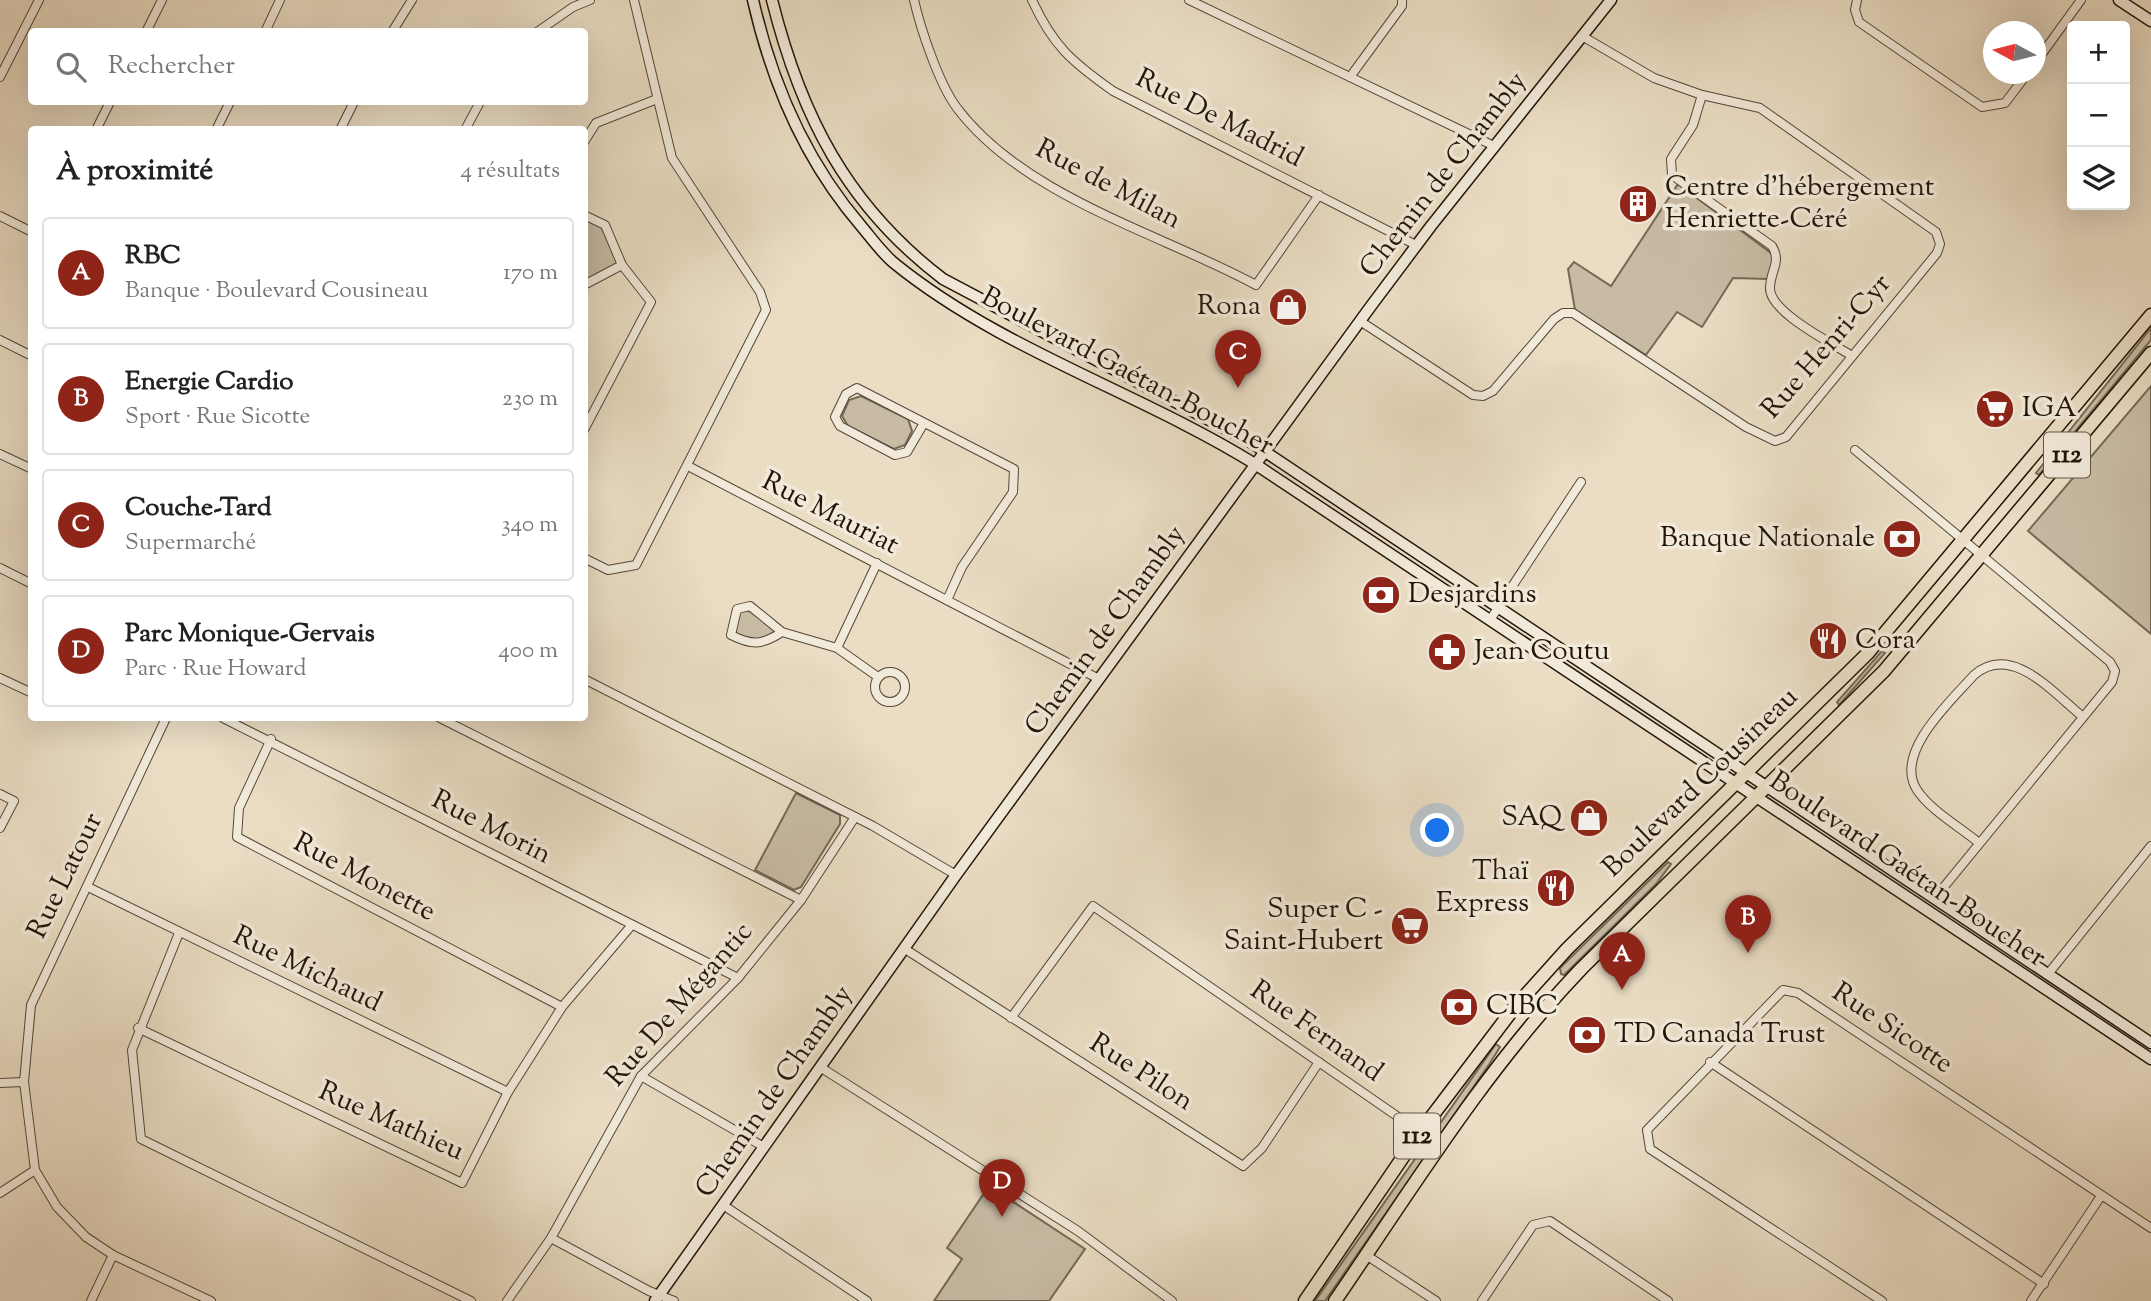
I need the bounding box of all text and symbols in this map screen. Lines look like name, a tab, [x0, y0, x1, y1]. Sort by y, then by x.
north arrow	[1983, 21, 2046, 84]
map controls	[2067, 21, 2130, 210]
button: +	[2067, 21, 2130, 84]
search box	[28, 28, 588, 105]
icon: search	[52, 48, 90, 86]
text: Rechercher	[108, 48, 235, 85]
street label: Rue De Madrid	[1128, 60, 1310, 179]
street label: Chemin de Chambly	[1351, 64, 1537, 286]
button: −	[2067, 84, 2130, 147]
street label: Rue de Milan	[1028, 130, 1188, 240]
button: layers	[2067, 147, 2130, 210]
text: À proximité	[56, 150, 213, 193]
text: 4 résultats	[461, 155, 560, 188]
place label: Centre d'hébergement Henriette-Céré	[1665, 168, 1935, 240]
building icon: Centre d'hébergement Henriette-Céré	[1617, 183, 1659, 225]
text: RBC	[125, 238, 181, 275]
text: A	[72, 257, 90, 290]
text: 170 m	[503, 257, 558, 290]
street label: Rue Henri-Cyr	[1753, 265, 1902, 428]
text: Banque · Boulevard Cousineau	[125, 275, 428, 308]
street label: Boulevard Gaétan-Boucher	[973, 278, 1281, 467]
shop icon: Rona	[1267, 286, 1309, 328]
place label: Rona	[1197, 287, 1261, 327]
pin: C	[1215, 330, 1261, 388]
text: Energie Cardio	[125, 364, 293, 401]
text: B	[74, 383, 88, 416]
text: 230 m	[502, 383, 558, 416]
supermarket icon: IGA	[1974, 388, 2016, 430]
place label: IGA	[2022, 389, 2077, 429]
text: Sport · Rue Sicotte	[125, 401, 310, 434]
road number: 112	[2044, 432, 2090, 477]
street label: Rue Mauriat	[754, 462, 906, 566]
text: Couche-Tard	[125, 490, 272, 527]
text: C	[72, 509, 90, 542]
text: 340 m	[501, 509, 558, 542]
street label: Chemin de Chambly	[1016, 517, 1196, 744]
bank icon: Banque Nationale	[1881, 518, 1923, 560]
place label: Banque Nationale	[1660, 519, 1875, 559]
text: Supermarché	[125, 527, 256, 560]
bank icon: Desjardins	[1360, 574, 1402, 616]
place label: Desjardins	[1408, 575, 1536, 615]
text: Parc Monique-Gervais	[125, 616, 375, 653]
restaurant icon: Cora	[1807, 620, 1849, 662]
place label: Cora	[1855, 621, 1916, 661]
pharmacy icon: Jean Coutu	[1426, 631, 1468, 673]
place label: Jean Coutu	[1472, 632, 1610, 672]
text: D	[72, 635, 90, 668]
text: 400 m	[498, 635, 558, 668]
text: Parc · Rue Howard	[125, 653, 306, 686]
street label: Boulevard Cousineau	[1594, 679, 1808, 887]
street label: Boulevard Gaétan-Boucher	[1760, 762, 2054, 978]
street label: Rue Morin	[424, 781, 558, 875]
shop icon: SAQ	[1568, 797, 1610, 839]
place label: SAQ	[1501, 798, 1566, 838]
street label: Rue Latour	[18, 806, 114, 946]
your location	[1420, 813, 1454, 847]
street label: Rue Monette	[286, 824, 442, 932]
place label: Thaï Express	[1436, 852, 1529, 924]
restaurant icon: Thaï Express	[1535, 867, 1577, 909]
place label: Super C - Saint-Hubert	[1224, 890, 1383, 962]
pin: B	[1725, 895, 1771, 953]
supermarket icon: Super C - Saint-Hubert	[1389, 905, 1431, 947]
street label: Rue De Mégantic	[597, 914, 763, 1096]
street label: Rue Michaud	[226, 917, 388, 1023]
pin: A	[1599, 932, 1645, 990]
street label: Rue Fernand	[1241, 971, 1391, 1093]
street label: Rue Sicotte	[1823, 974, 1961, 1084]
street label: Chemin de Chambly	[687, 978, 864, 1206]
bank icon: CIBC	[1438, 986, 1480, 1028]
place label: CIBC	[1486, 987, 1558, 1027]
bank icon: TD Canada Trust	[1566, 1014, 1608, 1056]
place label: TD Canada Trust	[1614, 1015, 1826, 1055]
street label: Rue Pilon	[1081, 1024, 1201, 1122]
street label: Rue Mathieu	[312, 1072, 470, 1172]
road number: 112	[1394, 1114, 1440, 1158]
pin: D	[979, 1159, 1025, 1217]

